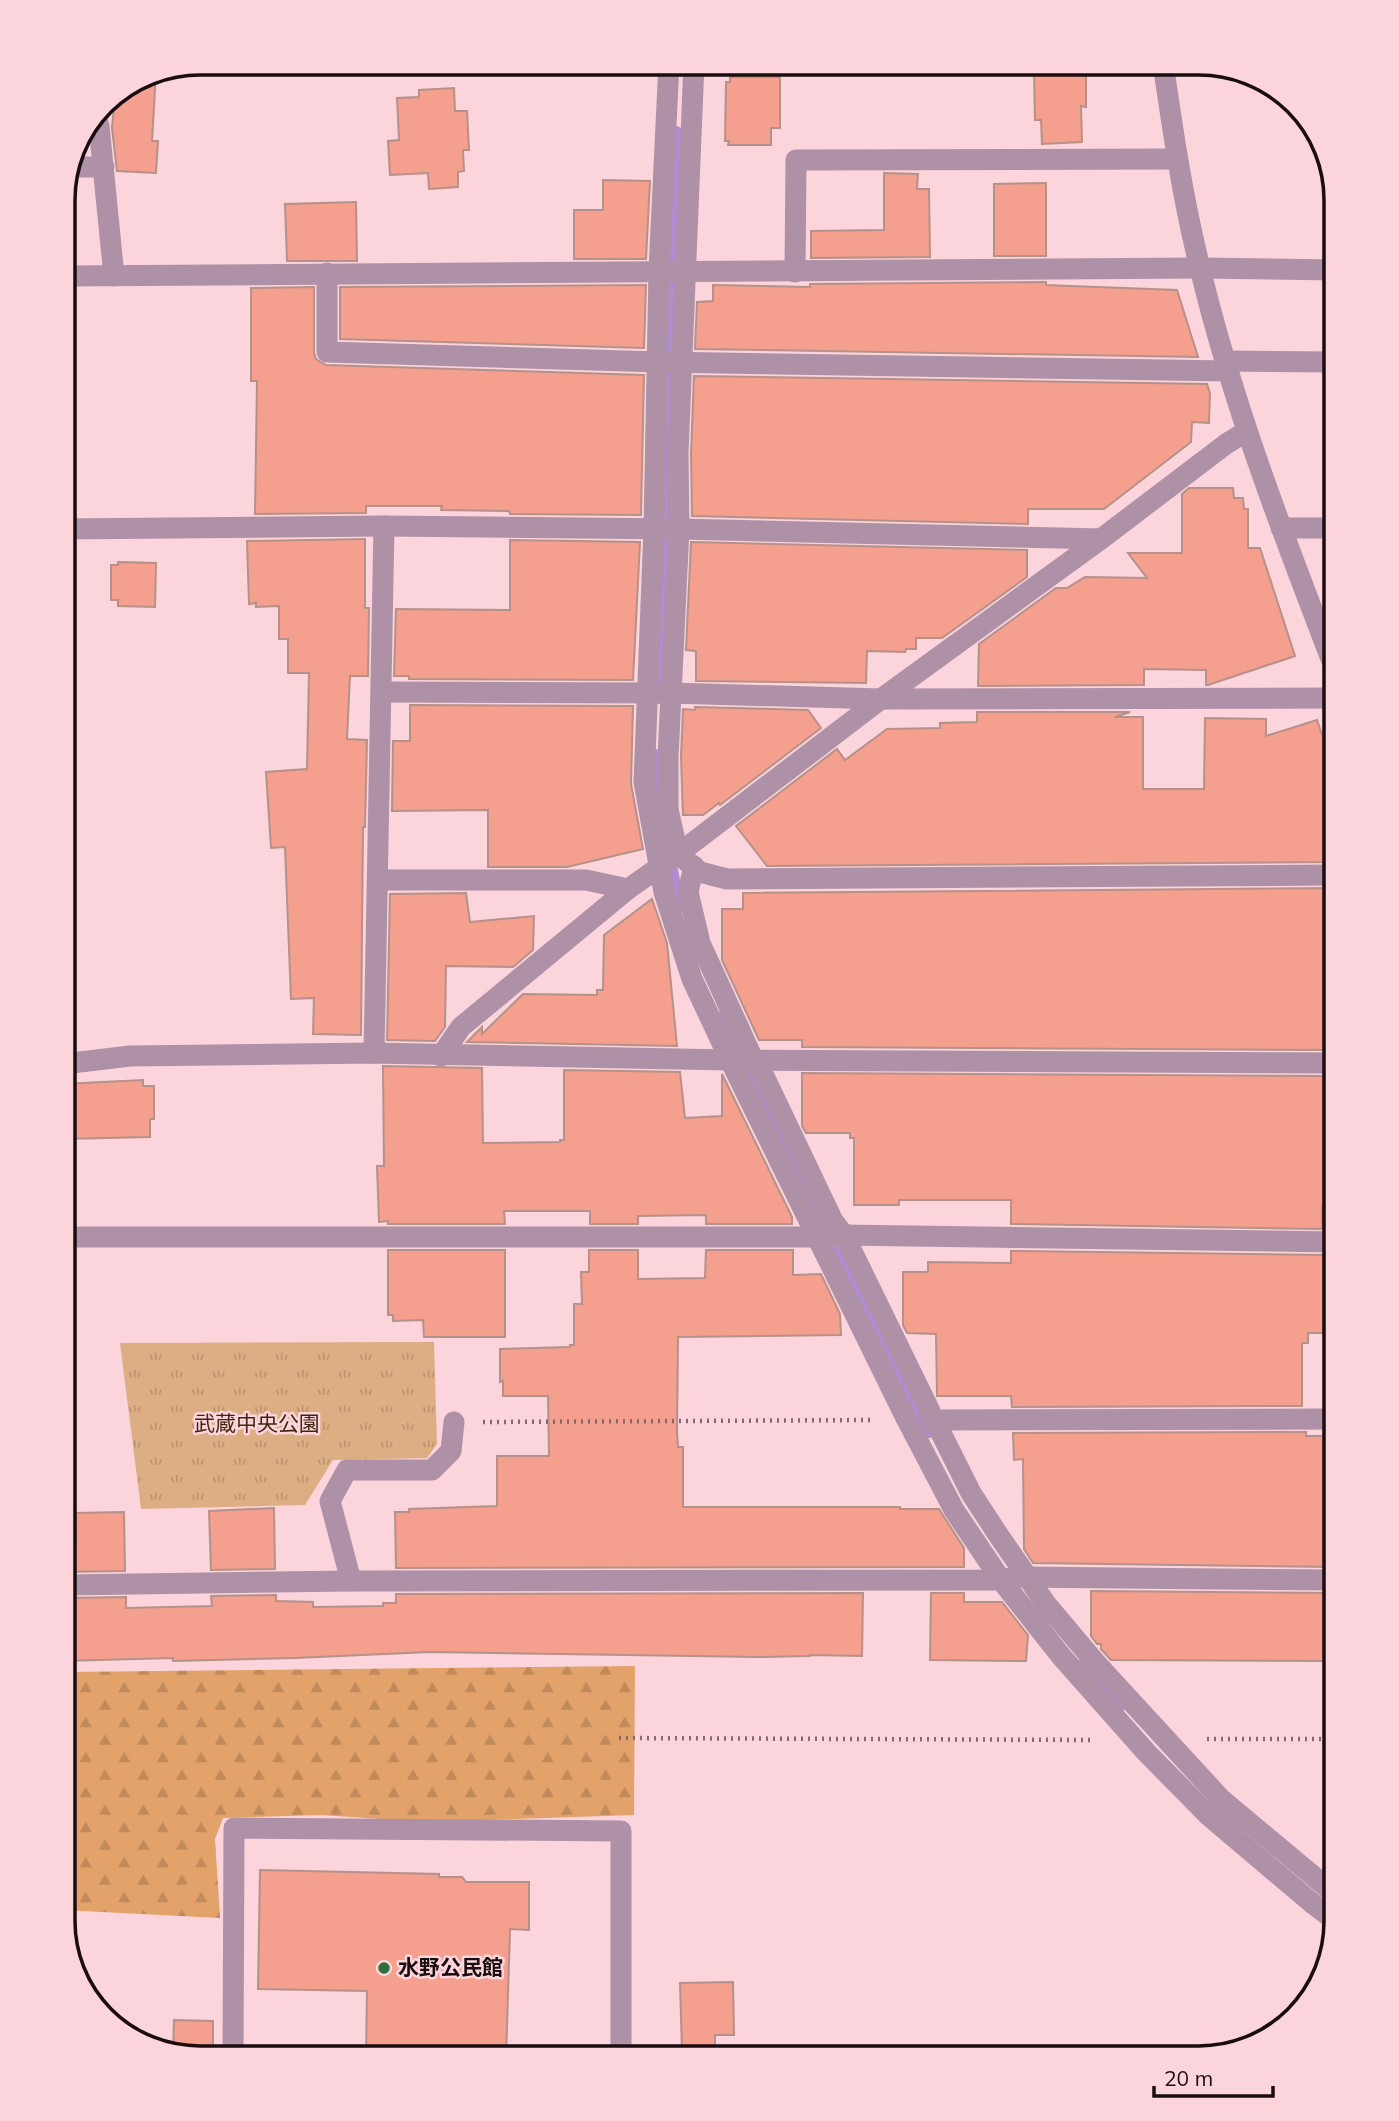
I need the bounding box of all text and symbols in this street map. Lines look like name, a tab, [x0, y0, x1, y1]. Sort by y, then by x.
park label: 武蔵中央公園	[194, 1410, 320, 1436]
place label: 水野公民館	[398, 1954, 503, 1980]
marker: 水野公民館	[376, 1960, 392, 1976]
scale bar	[1154, 2054, 1273, 2098]
text: 20 m	[1164, 2065, 1213, 2091]

